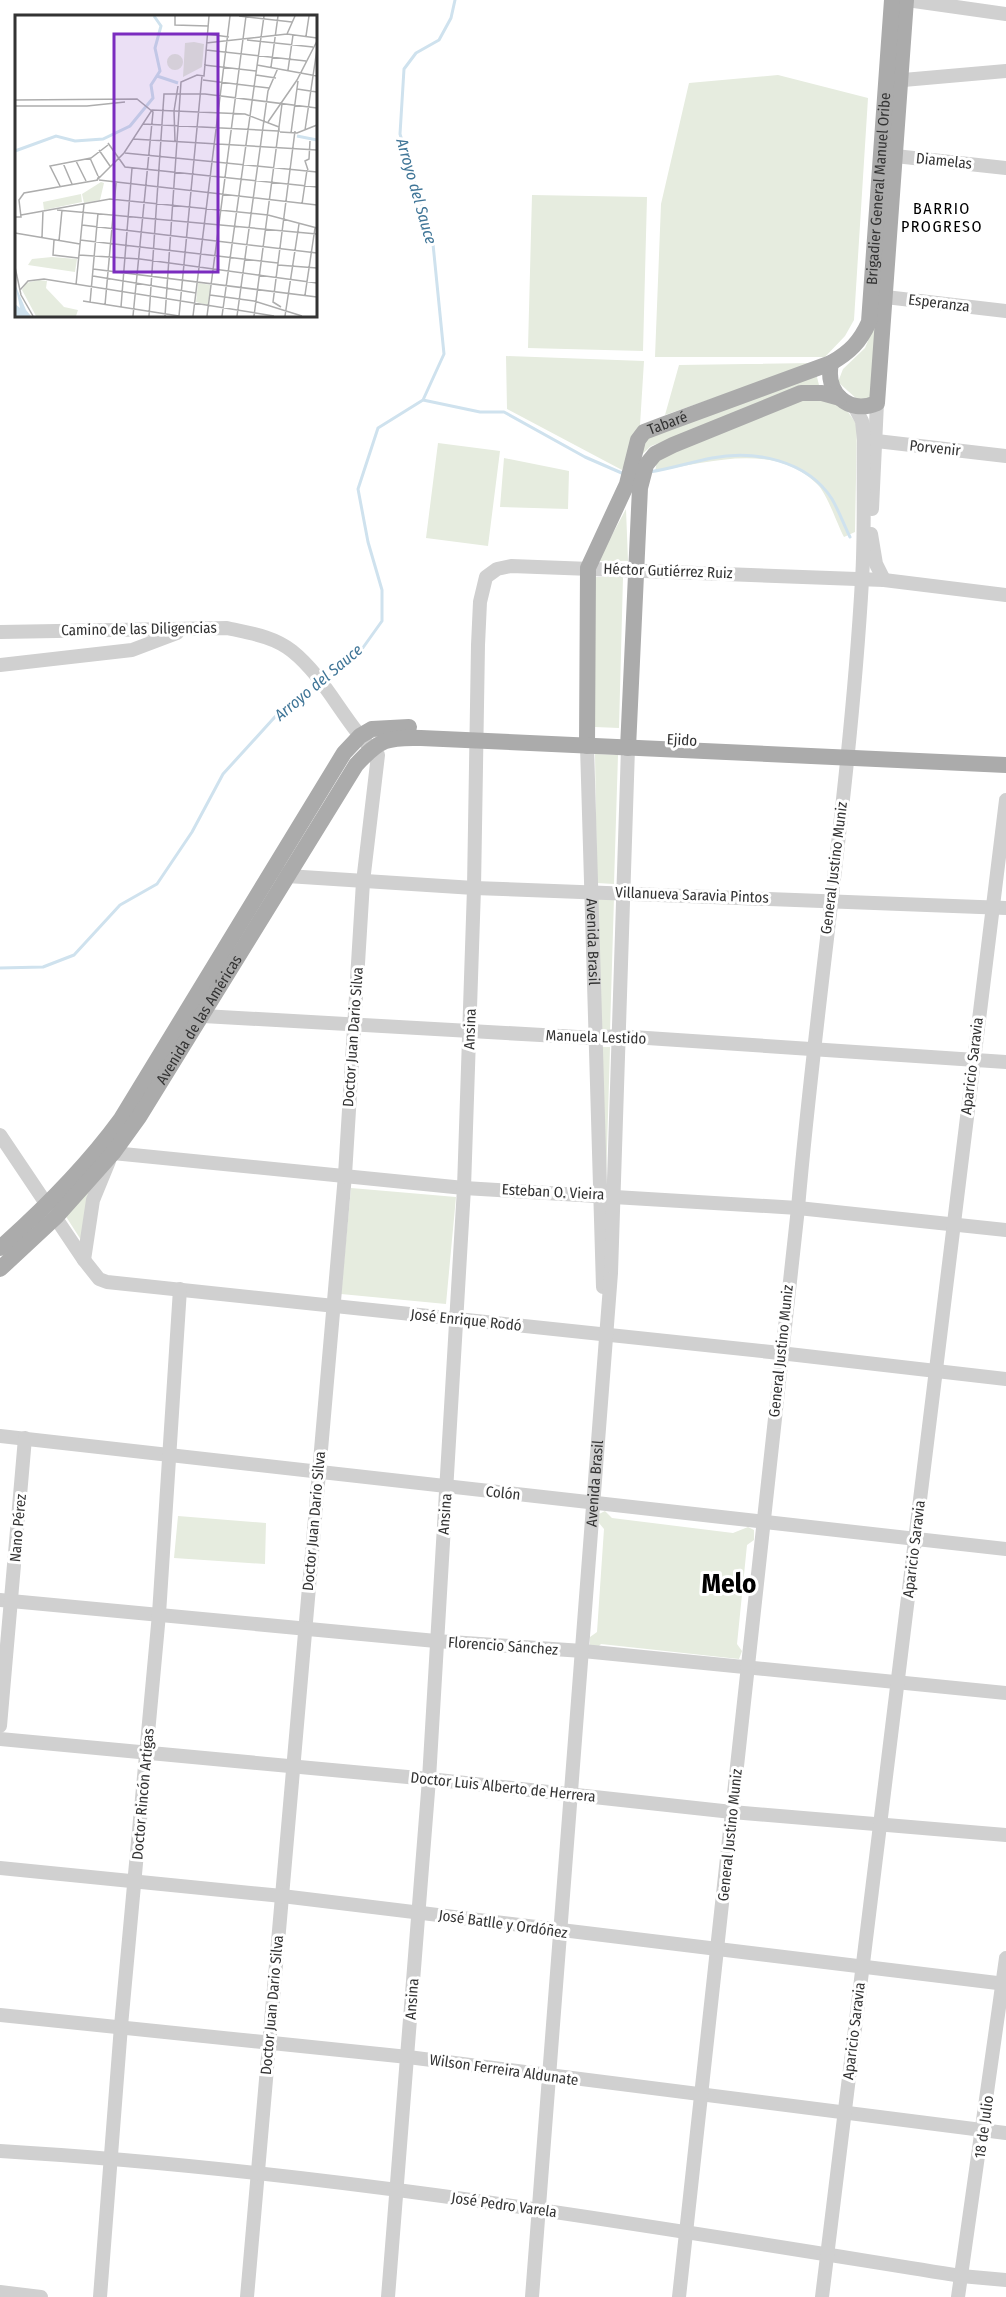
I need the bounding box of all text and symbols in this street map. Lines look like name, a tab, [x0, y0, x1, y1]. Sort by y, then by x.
inset map	[15, 15, 316, 316]
street label: Brigadier General Manuel Oribe	[863, 92, 894, 285]
water label: Arroyo del Sauce	[392, 135, 441, 246]
street label: Diamelas	[915, 149, 973, 173]
district label: BARRIO PROGRESO	[901, 199, 983, 236]
street label: Esperanza	[907, 290, 971, 316]
street label: Tabaré	[645, 408, 690, 439]
street label: Porvenir	[908, 436, 962, 460]
street label: Héctor Gutiérrez Ruiz	[603, 560, 733, 582]
street label: Camino de las Diligencias	[61, 619, 217, 639]
water label: Arroyo del Sauce	[270, 640, 366, 725]
street label: Ejido	[666, 730, 698, 750]
street label: General Justino Muniz	[817, 801, 851, 935]
street label: Villanueva Saravia Pintos	[615, 883, 769, 907]
street label: Avenida Brasil	[583, 898, 603, 986]
street label: Avenida de las Américas	[152, 952, 246, 1087]
street label: Doctor Juan Dario Silva	[339, 966, 367, 1108]
street label: Ansina	[460, 1008, 480, 1050]
street label: Aparicio Saravia	[957, 1016, 987, 1116]
street label: Manuela Lestido	[545, 1026, 647, 1048]
street label: Esteban O. Vieira	[501, 1180, 605, 1204]
street label: General Justino Muniz	[765, 1284, 797, 1418]
street label: José Enrique Rodó	[409, 1305, 523, 1335]
street label: Avenida Brasil	[582, 1439, 607, 1527]
street label: Doctor Juan Dario Silva	[299, 1450, 329, 1592]
street label: Colón	[485, 1482, 521, 1504]
street label: Nano Pérez	[6, 1493, 30, 1563]
street label: Ansina	[435, 1493, 455, 1535]
street label: Aparicio Saravia	[899, 1499, 929, 1599]
district label: Melo	[702, 1568, 756, 1600]
street label: Florencio Sánchez	[447, 1633, 559, 1659]
street label: Doctor Rincón Artigas	[128, 1728, 158, 1860]
street label: Doctor Luis Alberto de Herrera	[410, 1768, 596, 1806]
street label: General Justino Muniz	[714, 1768, 746, 1902]
street label: José Batlle y Ordóñez	[437, 1906, 569, 1942]
street label: Doctor Juan Dario Silva	[257, 1934, 287, 2076]
street label: Ansina	[402, 1978, 422, 2020]
street label: Aparicio Saravia	[839, 1981, 869, 2081]
street label: Wilson Ferreira Aldunate	[428, 2051, 580, 2089]
street label: 18 de Julio	[971, 2094, 997, 2160]
street label: José Pedro Varela	[450, 2189, 558, 2221]

